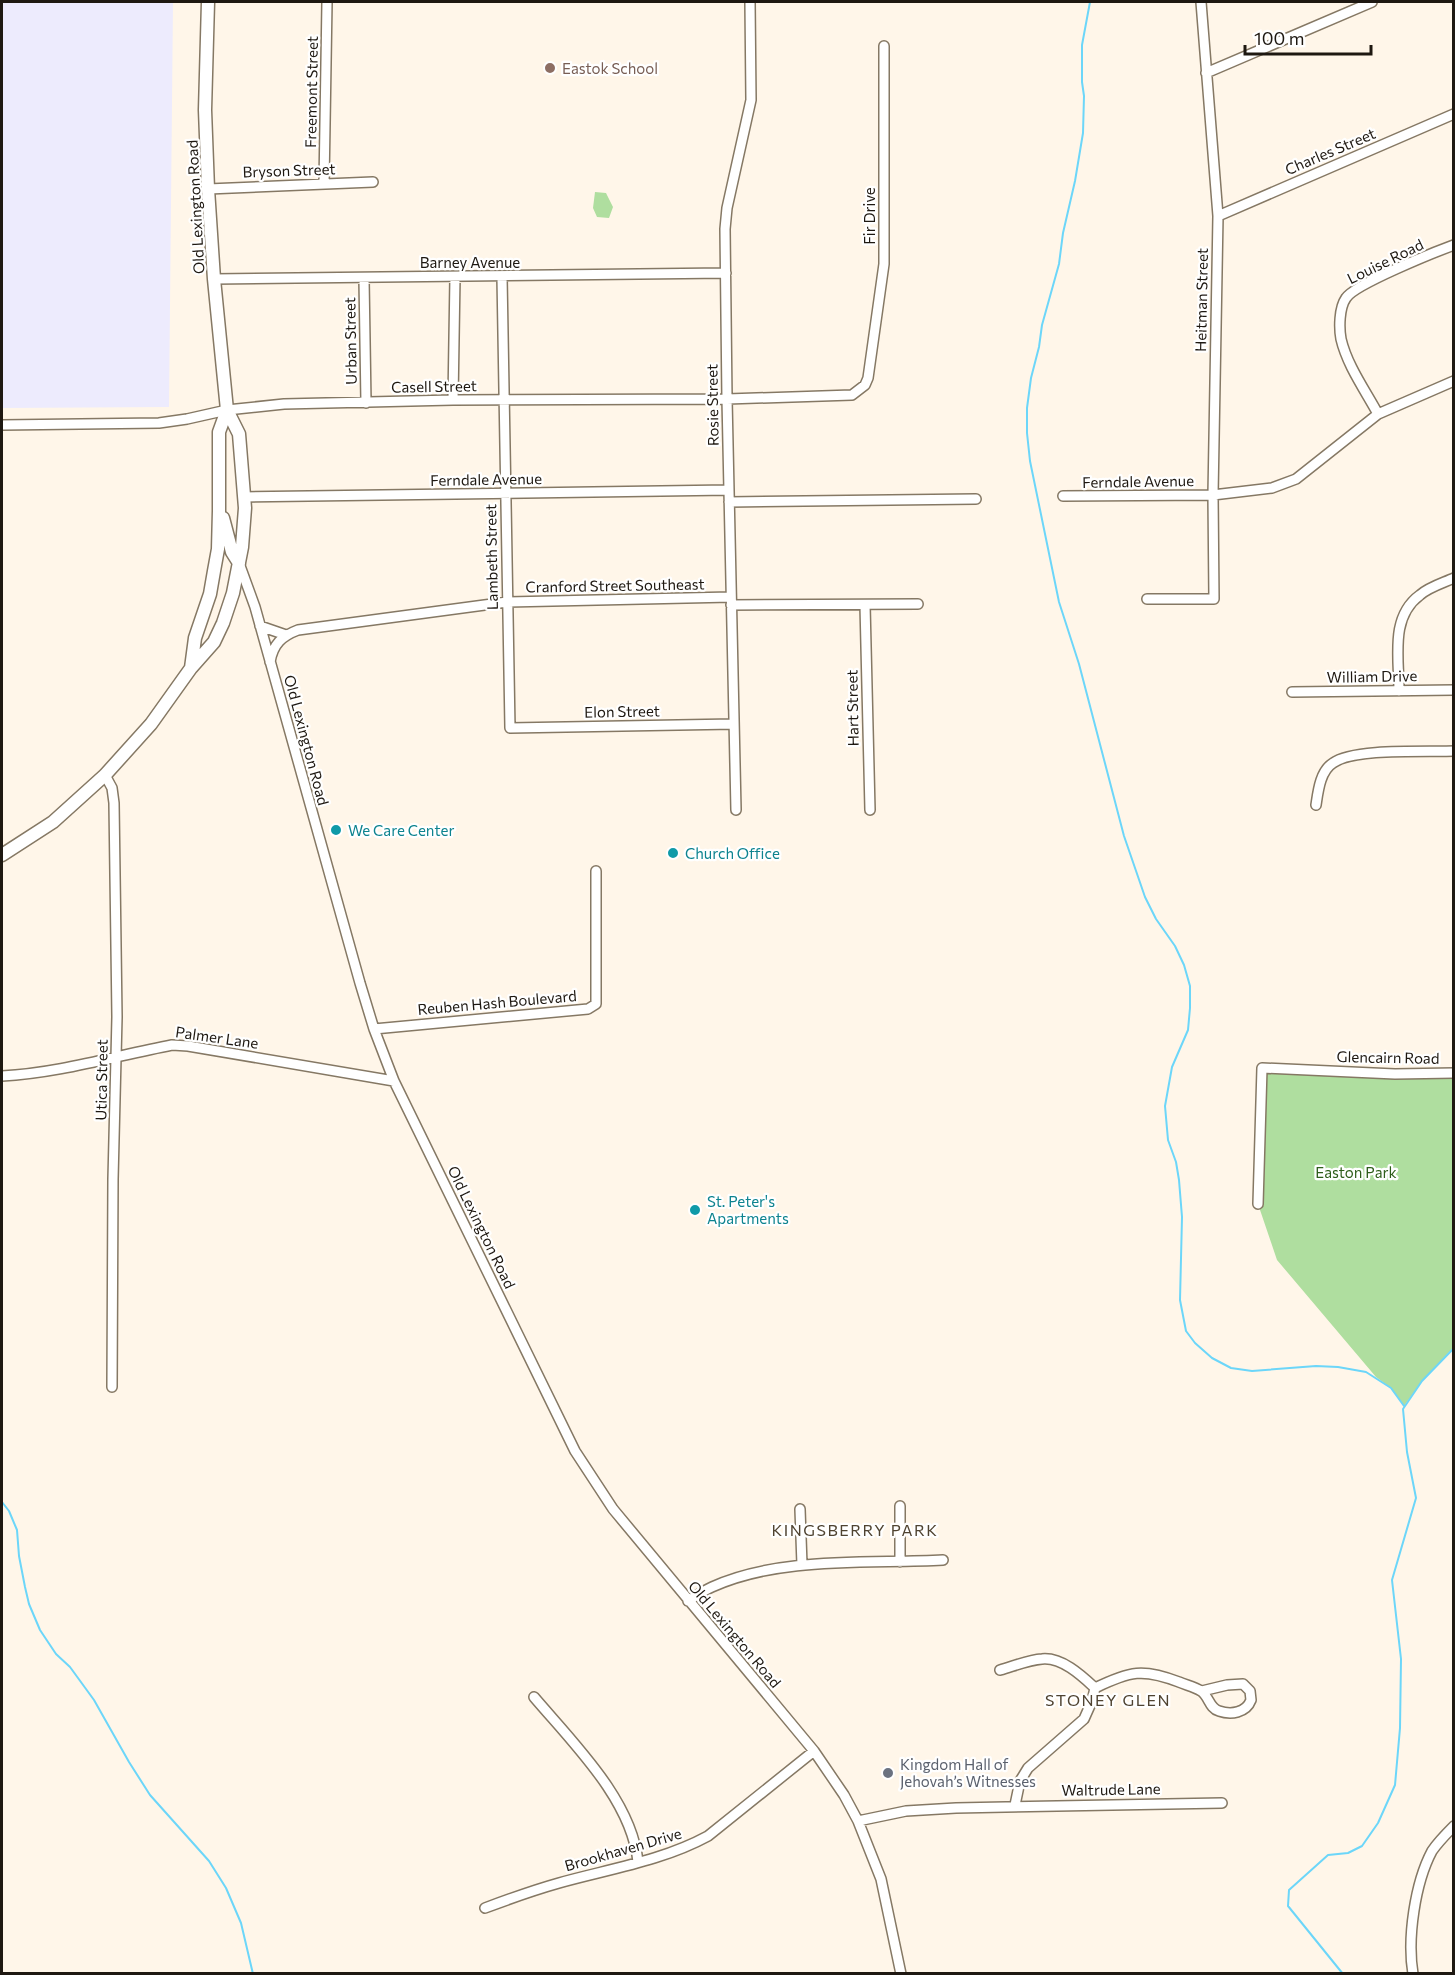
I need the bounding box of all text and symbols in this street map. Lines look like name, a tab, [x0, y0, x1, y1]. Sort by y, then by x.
scale bar	[1245, 18, 1371, 56]
text: 100 m	[1254, 27, 1304, 49]
street label: Freemont Street	[301, 36, 321, 148]
place label: Eastok School	[562, 59, 658, 77]
marker: Eastok School	[543, 61, 557, 75]
street label: Charles Street	[1282, 124, 1378, 178]
street label: Old Lexington Road	[183, 140, 207, 274]
street label: Bryson Street	[242, 159, 336, 181]
street label: Fir Drive	[860, 187, 878, 245]
street label: Louise Road	[1344, 235, 1426, 287]
street label: Heitman Street	[1191, 248, 1211, 352]
street label: Barney Avenue	[420, 253, 520, 271]
street label: Urban Street	[340, 297, 360, 385]
street label: Rosie Street	[702, 364, 722, 446]
street label: Casell Street	[391, 376, 477, 396]
street label: Ferndale Avenue	[430, 469, 542, 489]
street label: Ferndale Avenue	[1082, 471, 1194, 491]
street label: Lambeth Street	[481, 504, 501, 610]
street label: Cranford Street Southeast	[525, 574, 705, 596]
street label: William Drive	[1327, 666, 1418, 686]
street label: Hart Street	[842, 670, 862, 746]
street label: Old Lexington Road	[281, 673, 333, 807]
street label: Elon Street	[584, 701, 660, 721]
place label: We Care Center	[348, 821, 454, 839]
marker: We Care Center	[329, 823, 343, 837]
place label: Church Office	[685, 844, 780, 862]
marker: Church Office	[666, 846, 680, 860]
street label: Reuben Hash Boulevard	[417, 986, 577, 1018]
street label: Palmer Lane	[174, 1022, 260, 1052]
street label: Utica Street	[91, 1039, 111, 1121]
street label: Glencairn Road	[1336, 1047, 1440, 1067]
street label: Old Lexington Road	[445, 1163, 519, 1291]
park label: Easton Park	[1315, 1163, 1397, 1181]
place label: St. Peter's Apartments	[707, 1192, 789, 1227]
marker: St. Peter's Apartments	[688, 1203, 702, 1217]
district label: KINGSBERRY PARK	[772, 1520, 938, 1539]
street label: Old Lexington Road	[685, 1577, 785, 1691]
district label: STONEY GLEN	[1045, 1690, 1171, 1709]
place label: Kingdom Hall of Jehovah’s Witnesses	[900, 1755, 1036, 1790]
marker: Kingdom Hall of Jehovah’s Witnesses	[881, 1766, 895, 1780]
street label: Waltrude Lane	[1061, 1779, 1161, 1799]
street label: Brookhaven Drive	[562, 1824, 684, 1874]

